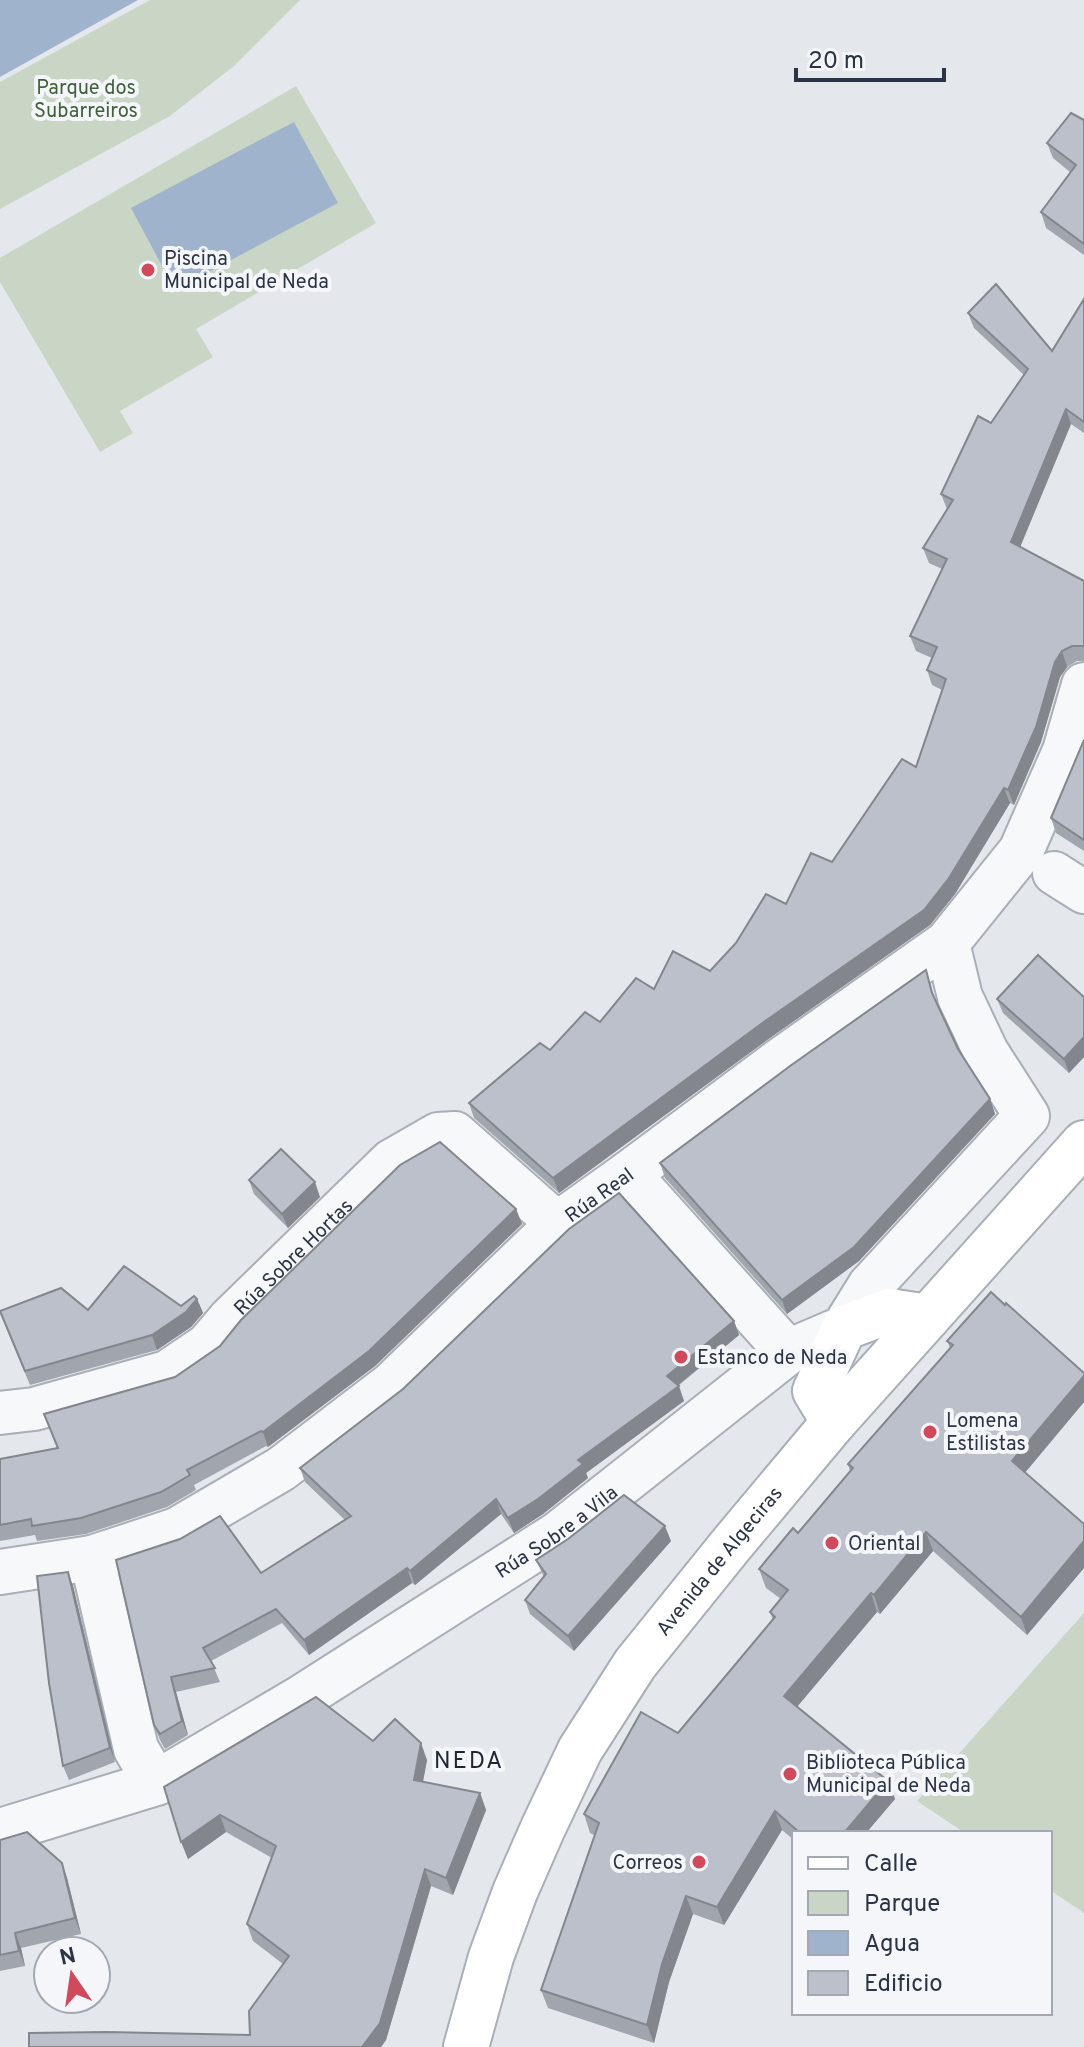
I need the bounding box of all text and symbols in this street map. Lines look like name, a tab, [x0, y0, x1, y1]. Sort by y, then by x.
scale bar	[796, 32, 944, 82]
text: 20 m	[808, 47, 864, 77]
park label: Parque dos Subarreiros	[34, 76, 138, 125]
place label: Piscina Municipal de Neda	[164, 247, 329, 296]
marker: Piscina Municipal de Neda	[139, 261, 157, 279]
street label: Rúa Real	[561, 1163, 640, 1230]
street label: Rúa Sobre Hortas	[229, 1194, 360, 1322]
place label: Estanco de Neda	[697, 1346, 847, 1372]
marker: Estanco de Neda	[672, 1348, 690, 1366]
place label: Lomena Estilistas	[946, 1409, 1026, 1458]
marker: Lomena Estilistas	[921, 1423, 939, 1441]
street label: Rúa Sobre a Vila	[491, 1481, 624, 1586]
street label: Avenida de Algeciras	[652, 1482, 789, 1642]
place label: Oriental	[848, 1532, 920, 1558]
marker: Oriental	[823, 1534, 841, 1552]
district label: NEDA	[434, 1747, 504, 1777]
place label: Biblioteca Pública Municipal de Neda	[806, 1751, 971, 1800]
marker: Biblioteca Pública Municipal de Neda	[781, 1765, 799, 1783]
legend	[792, 1831, 1052, 2015]
text: Calle	[864, 1850, 918, 1880]
place label: Correos	[612, 1851, 683, 1877]
marker: Correos	[690, 1853, 708, 1871]
text: Parque	[864, 1890, 940, 1920]
text: Agua	[864, 1930, 920, 1960]
north arrow	[32, 1935, 112, 2015]
text: N	[57, 1943, 79, 1973]
text: Edificio	[864, 1970, 943, 2000]

